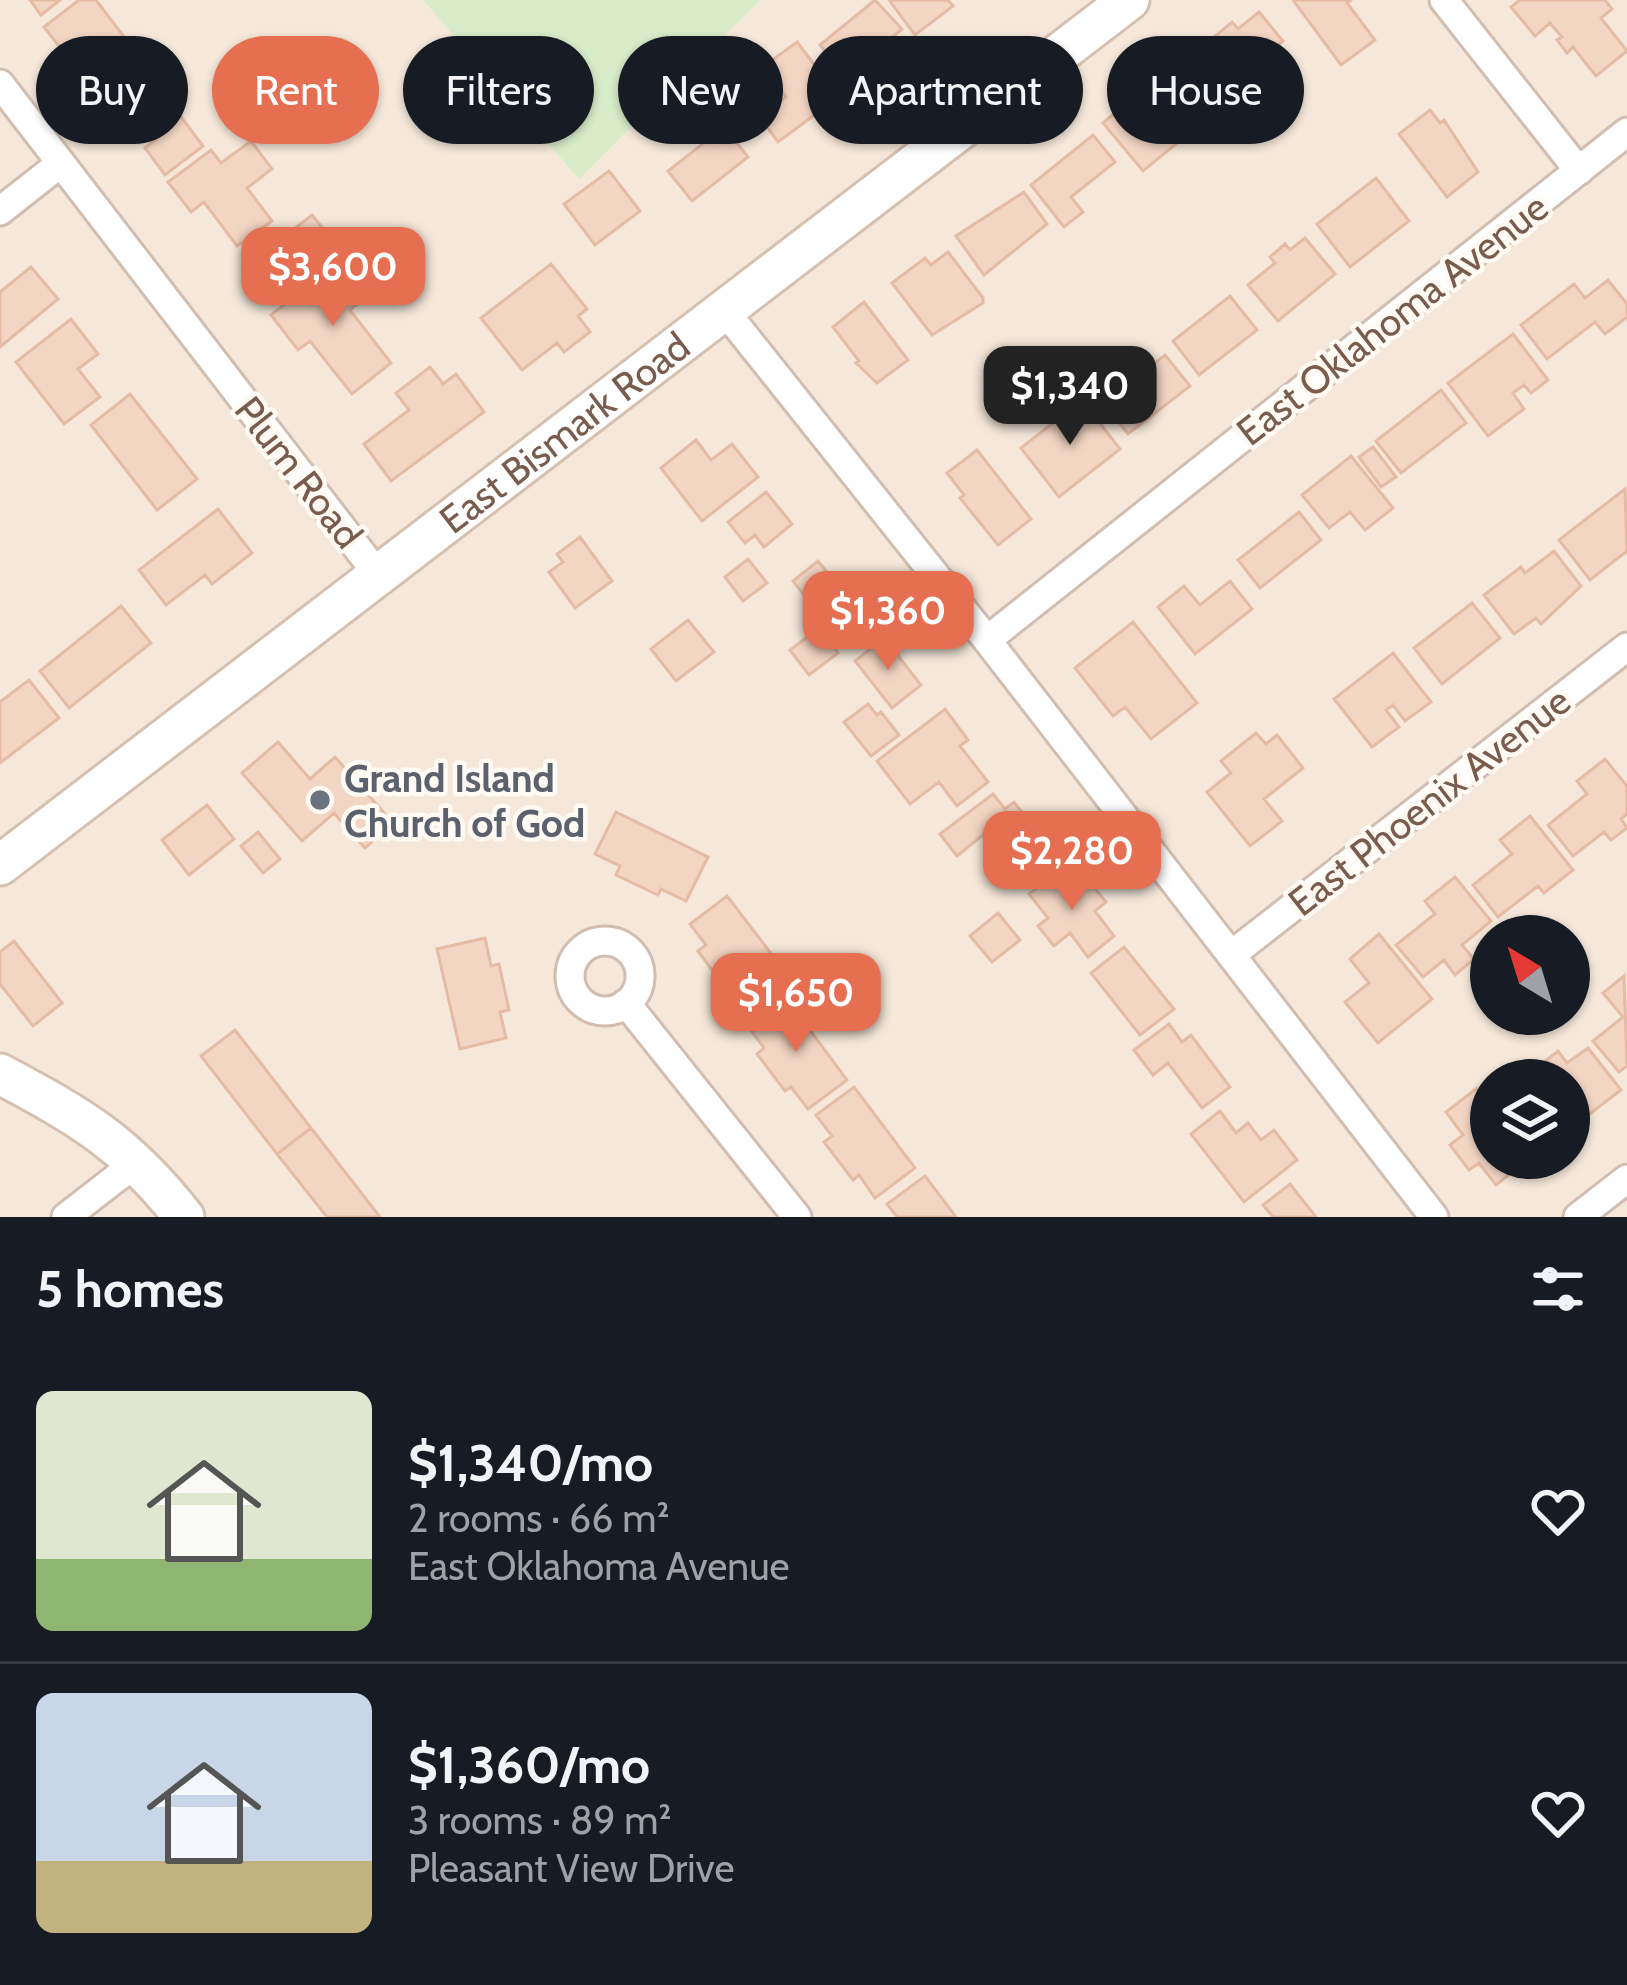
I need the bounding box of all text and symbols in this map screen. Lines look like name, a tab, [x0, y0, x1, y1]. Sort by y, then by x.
chip: Buy	[36, 36, 188, 144]
chip: Rent	[212, 36, 379, 144]
chip: Filters	[403, 36, 594, 144]
chip: New	[618, 36, 783, 144]
chip: Apartment	[807, 36, 1083, 144]
chip: House	[1107, 36, 1304, 144]
street label: East Oklahoma Avenue	[1227, 183, 1557, 455]
pin: $3,600	[235, 227, 431, 329]
text: $3,600	[268, 242, 398, 290]
street label: East Bismark Road	[430, 322, 699, 543]
pin: $1,340	[972, 346, 1168, 448]
text: $1,340	[1011, 361, 1129, 409]
street label: Plum Road	[225, 387, 373, 557]
pin: $1,360	[790, 571, 986, 673]
text: $1,360	[830, 586, 946, 634]
street label: East Phoenix Avenue	[1279, 676, 1579, 926]
place label: Grand Island Church of God	[344, 754, 585, 847]
marker: Grand Island Church of God	[307, 787, 333, 813]
pin: $2,280	[974, 811, 1170, 913]
text: $2,280	[1010, 826, 1134, 874]
north arrow	[1470, 915, 1590, 1035]
map controls	[1470, 915, 1590, 1179]
pin: $1,650	[698, 953, 894, 1055]
text: $1,650	[738, 968, 854, 1016]
button: layers	[1470, 1059, 1590, 1179]
icon: filters	[1525, 1256, 1591, 1322]
text: 5 homes	[36, 1258, 224, 1320]
text: $1,340/mo	[408, 1432, 653, 1494]
icon: home	[132, 1439, 276, 1583]
icon: heart	[1525, 1478, 1591, 1544]
text: 2 rooms · 66 m²	[408, 1494, 669, 1542]
text: East Oklahoma Avenue	[408, 1542, 790, 1590]
text: $1,360/mo	[408, 1734, 650, 1796]
icon: home	[132, 1741, 276, 1885]
icon: heart	[1525, 1780, 1591, 1846]
text: 3 rooms · 89 m²	[408, 1796, 671, 1844]
text: Pleasant View Drive	[408, 1844, 734, 1892]

